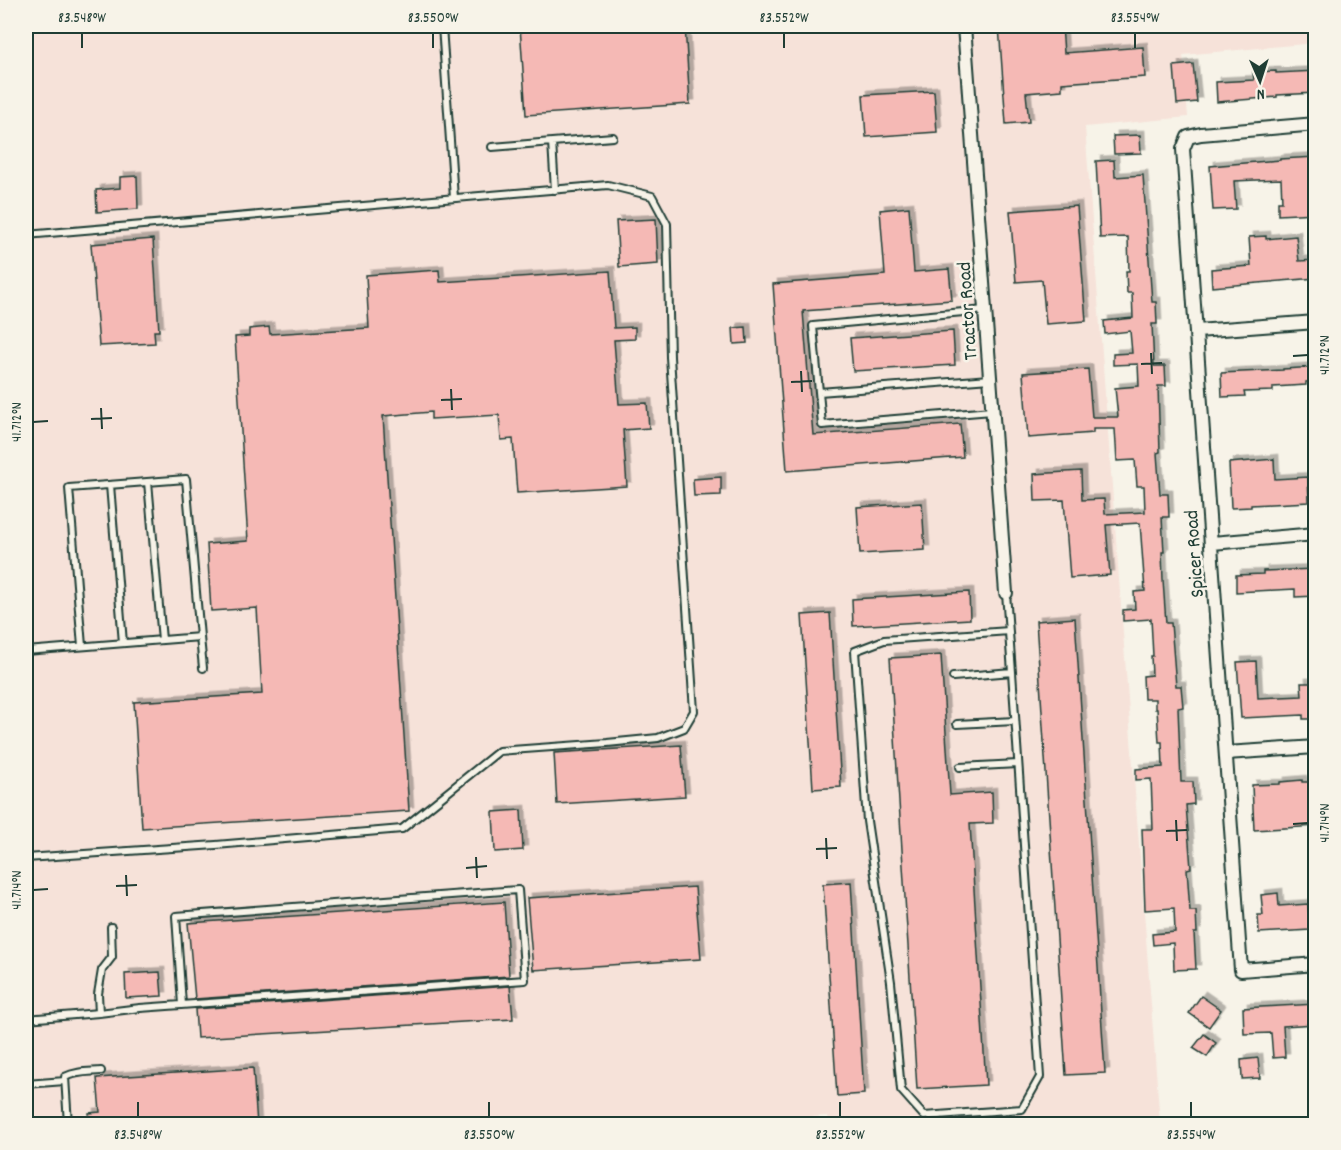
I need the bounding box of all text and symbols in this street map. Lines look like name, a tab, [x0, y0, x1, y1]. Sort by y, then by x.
text: 83.548°W	[58, 8, 106, 30]
text: 83.550°W	[408, 8, 459, 30]
text: 83.552°W	[759, 8, 809, 30]
text: 83.554°W	[1111, 8, 1160, 30]
north arrow	[1230, 51, 1290, 111]
text: N	[1256, 82, 1265, 105]
street label: Tractor Road	[952, 261, 986, 361]
text: 41.712°N	[1315, 335, 1337, 375]
text: 41.712°N	[7, 402, 29, 442]
street label: Spicer Road	[1179, 509, 1213, 599]
text: 41.714°N	[1315, 803, 1337, 843]
text: 41.714°N	[7, 870, 29, 910]
text: 83.548°W	[114, 1125, 162, 1147]
text: 83.550°W	[464, 1125, 515, 1147]
text: 83.552°W	[815, 1125, 865, 1147]
text: 83.554°W	[1167, 1125, 1216, 1147]

